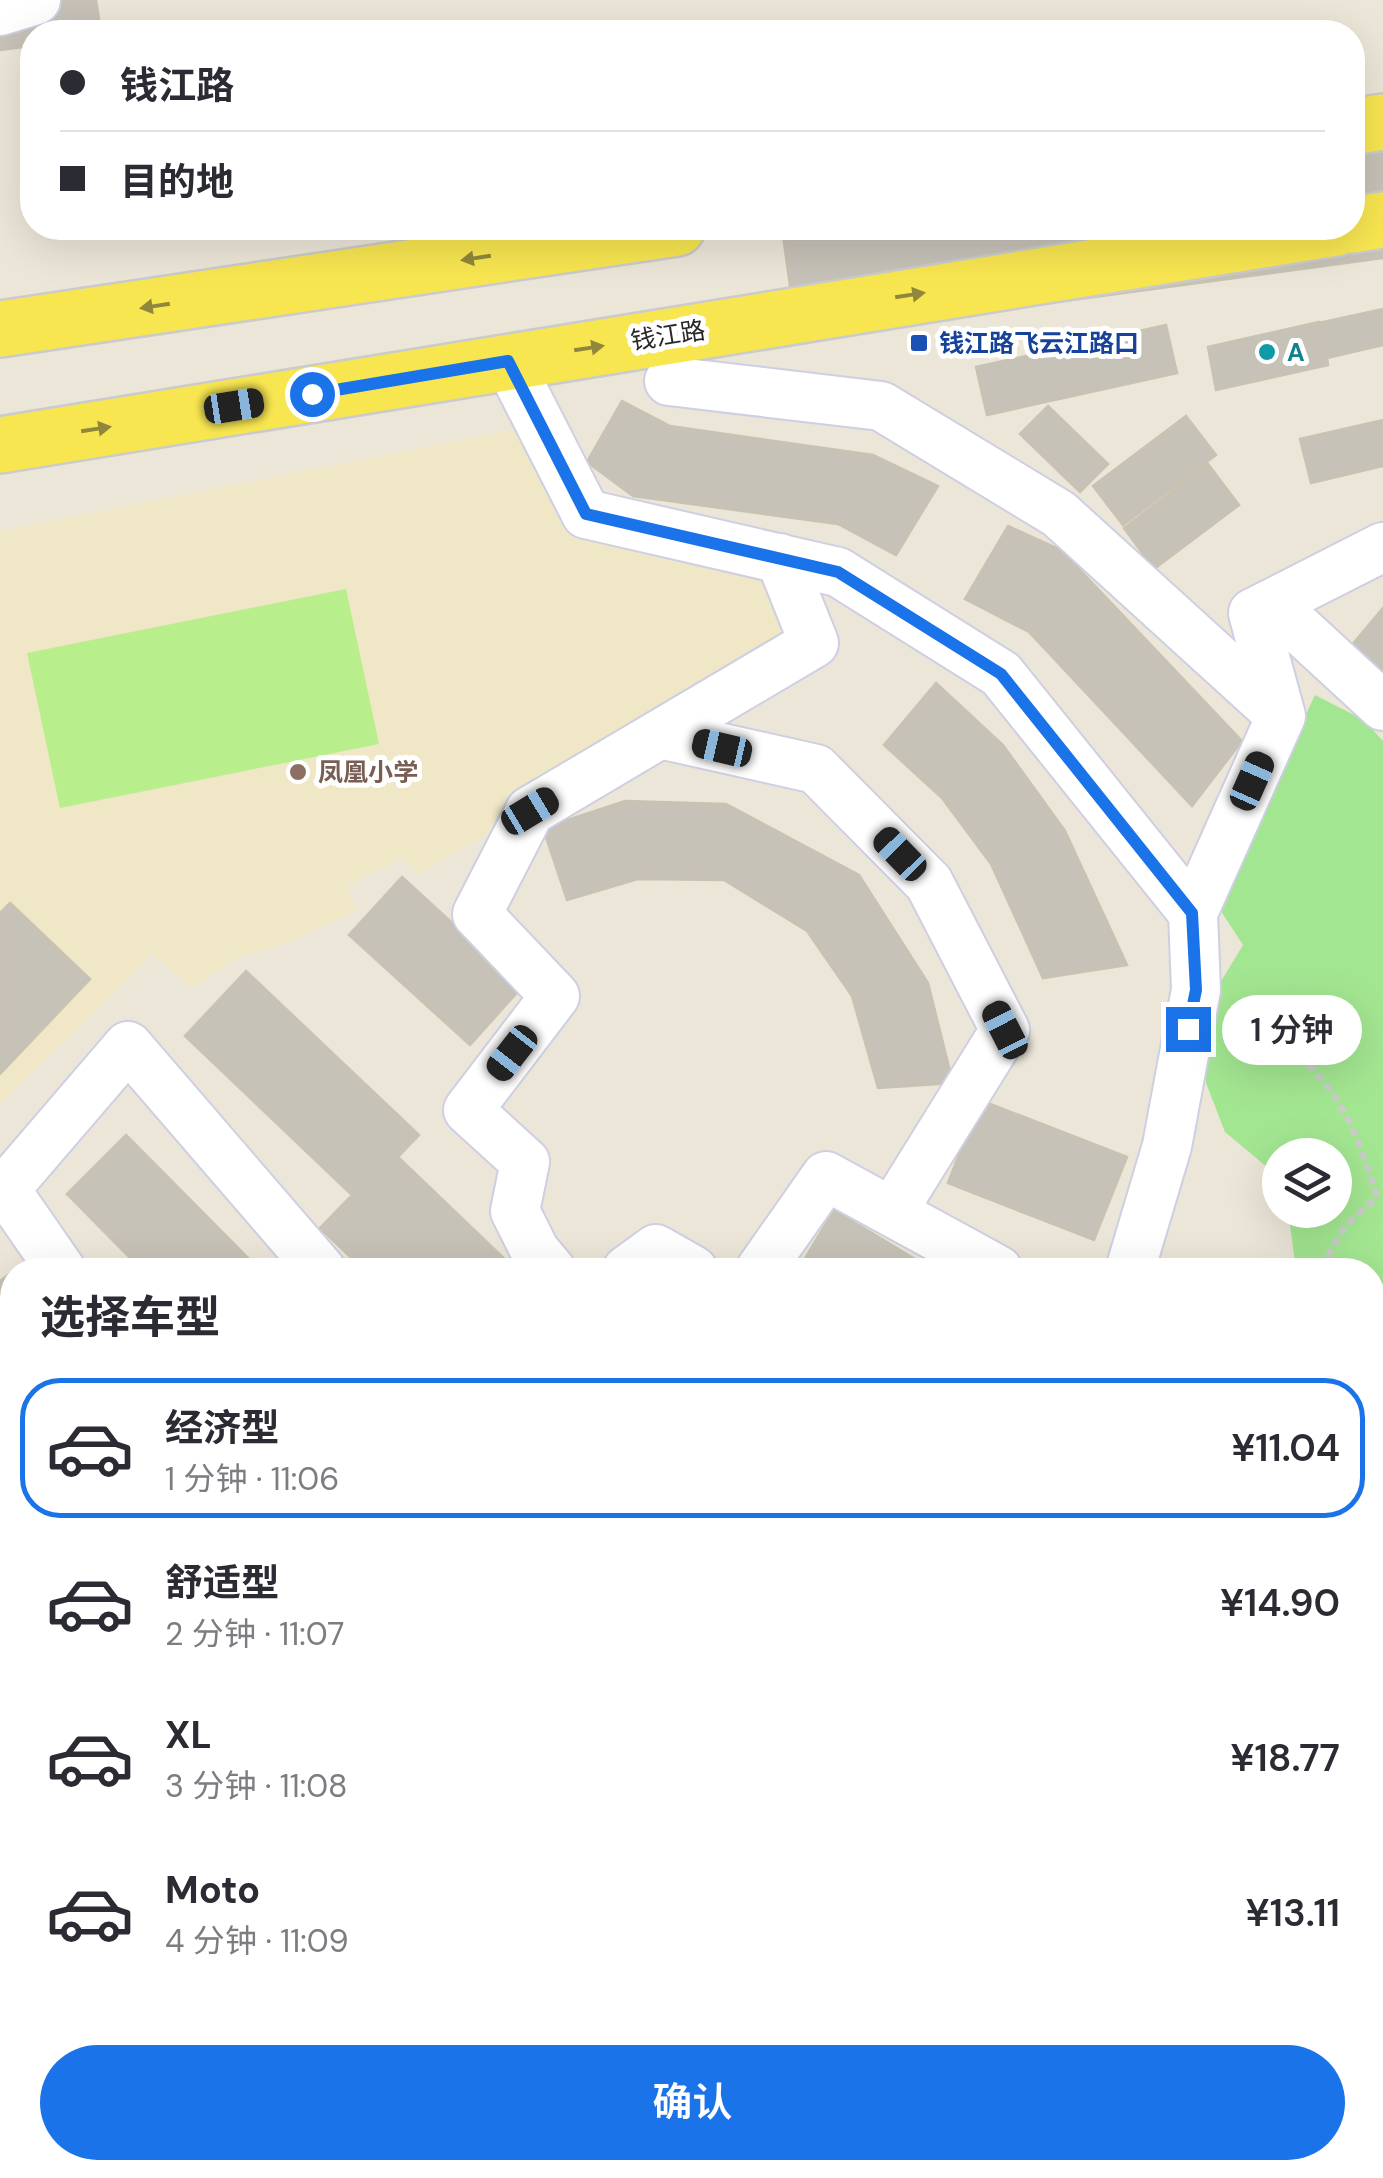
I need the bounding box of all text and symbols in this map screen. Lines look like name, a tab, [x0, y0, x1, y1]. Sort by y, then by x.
text: 钱江路	[120, 61, 234, 111]
text: 目的地	[120, 157, 234, 207]
one-way arrow	[460, 250, 492, 266]
one-way arrow	[895, 287, 926, 302]
one-way arrow	[139, 298, 170, 314]
street label: 钱江路	[628, 313, 708, 358]
place label: 钱江路飞云江路口	[939, 327, 1139, 360]
marker: 钱江路飞云江路口	[908, 332, 930, 354]
place label: A	[1287, 336, 1305, 369]
one-way arrow	[574, 340, 606, 355]
marker: A	[1256, 341, 1278, 363]
route start	[290, 372, 335, 417]
car	[202, 386, 266, 426]
one-way arrow	[81, 421, 112, 436]
car	[689, 727, 755, 769]
car	[1226, 747, 1278, 815]
place label: 凤凰小学	[318, 756, 418, 789]
marker: 凤凰小学	[287, 761, 309, 783]
car	[497, 783, 563, 839]
car	[868, 822, 932, 886]
callout: 1 分钟	[1223, 994, 1363, 1064]
car	[978, 996, 1032, 1064]
route end	[1166, 1007, 1211, 1052]
text: 1 分钟	[1251, 1009, 1333, 1051]
car	[482, 1020, 542, 1086]
map controls	[1262, 1138, 1352, 1228]
button: layers	[1262, 1138, 1352, 1228]
text: 选择车型	[40, 1288, 220, 1347]
icon: car	[45, 1403, 135, 1493]
text: 经济型	[165, 1403, 279, 1453]
text: ¥11.04	[1231, 1423, 1340, 1473]
text: 1 分钟 · 11:06	[165, 1458, 339, 1500]
icon: car	[45, 1558, 135, 1648]
text: 舒适型	[165, 1558, 279, 1608]
text: ¥14.90	[1220, 1578, 1340, 1628]
text: 2 分钟 · 11:07	[165, 1613, 344, 1655]
text: XL	[165, 1710, 212, 1760]
icon: car	[45, 1713, 135, 1803]
text: ¥18.77	[1230, 1733, 1340, 1783]
text: 3 分钟 · 11:08	[165, 1765, 348, 1807]
text: Moto	[165, 1865, 260, 1915]
icon: car	[45, 1868, 135, 1958]
text: ¥13.11	[1246, 1888, 1340, 1938]
text: 4 分钟 · 11:09	[165, 1920, 349, 1962]
button: 确认	[40, 2045, 1345, 2160]

